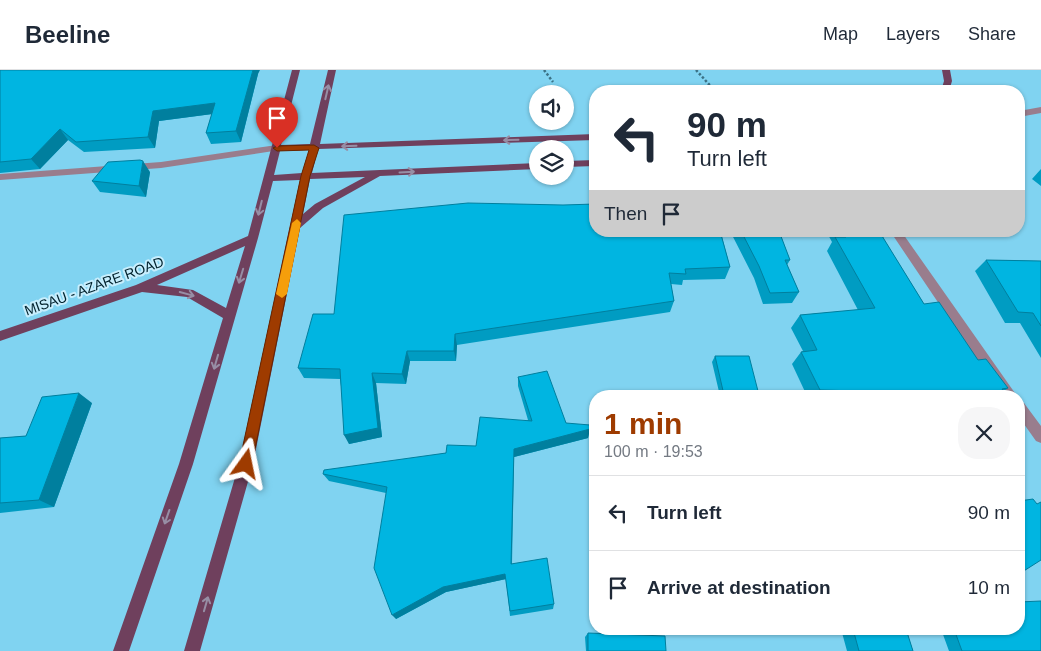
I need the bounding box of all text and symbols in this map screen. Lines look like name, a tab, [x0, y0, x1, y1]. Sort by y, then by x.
text: Beeline	[25, 21, 110, 48]
text: Map	[823, 24, 858, 44]
text: Layers	[886, 24, 940, 44]
text: Share	[968, 24, 1016, 44]
one-way arrow	[323, 84, 332, 100]
map controls	[529, 85, 574, 185]
button: sound	[529, 85, 574, 130]
pin	[256, 97, 298, 148]
icon: arrive	[263, 104, 291, 132]
icon: left	[604, 105, 669, 170]
text: 90 m	[687, 105, 767, 144]
one-way arrow	[504, 135, 520, 145]
button: layers	[529, 140, 574, 185]
one-way arrow	[341, 142, 357, 151]
text: Turn left	[687, 146, 767, 171]
one-way arrow	[398, 168, 414, 177]
one-way arrow	[255, 199, 265, 215]
icon: arrive	[657, 200, 685, 228]
text: Then	[604, 203, 647, 224]
street label: MISAU - AZARE ROAD	[22, 253, 166, 319]
one-way arrow	[236, 268, 245, 284]
one-way arrow	[179, 289, 195, 299]
one-way arrow	[210, 354, 220, 370]
text: 1 min	[604, 407, 682, 440]
button: close	[958, 407, 1010, 459]
position arrow	[219, 437, 271, 489]
text: 100 m · 19:53	[604, 443, 703, 460]
icon: left	[604, 499, 632, 527]
text: Turn left	[647, 502, 722, 523]
text: 90 m	[968, 502, 1010, 523]
one-way arrow	[162, 509, 171, 525]
icon: arrive	[604, 574, 632, 602]
text: Arrive at destination	[647, 577, 831, 598]
text: 10 m	[968, 577, 1010, 598]
one-way arrow	[201, 597, 211, 613]

